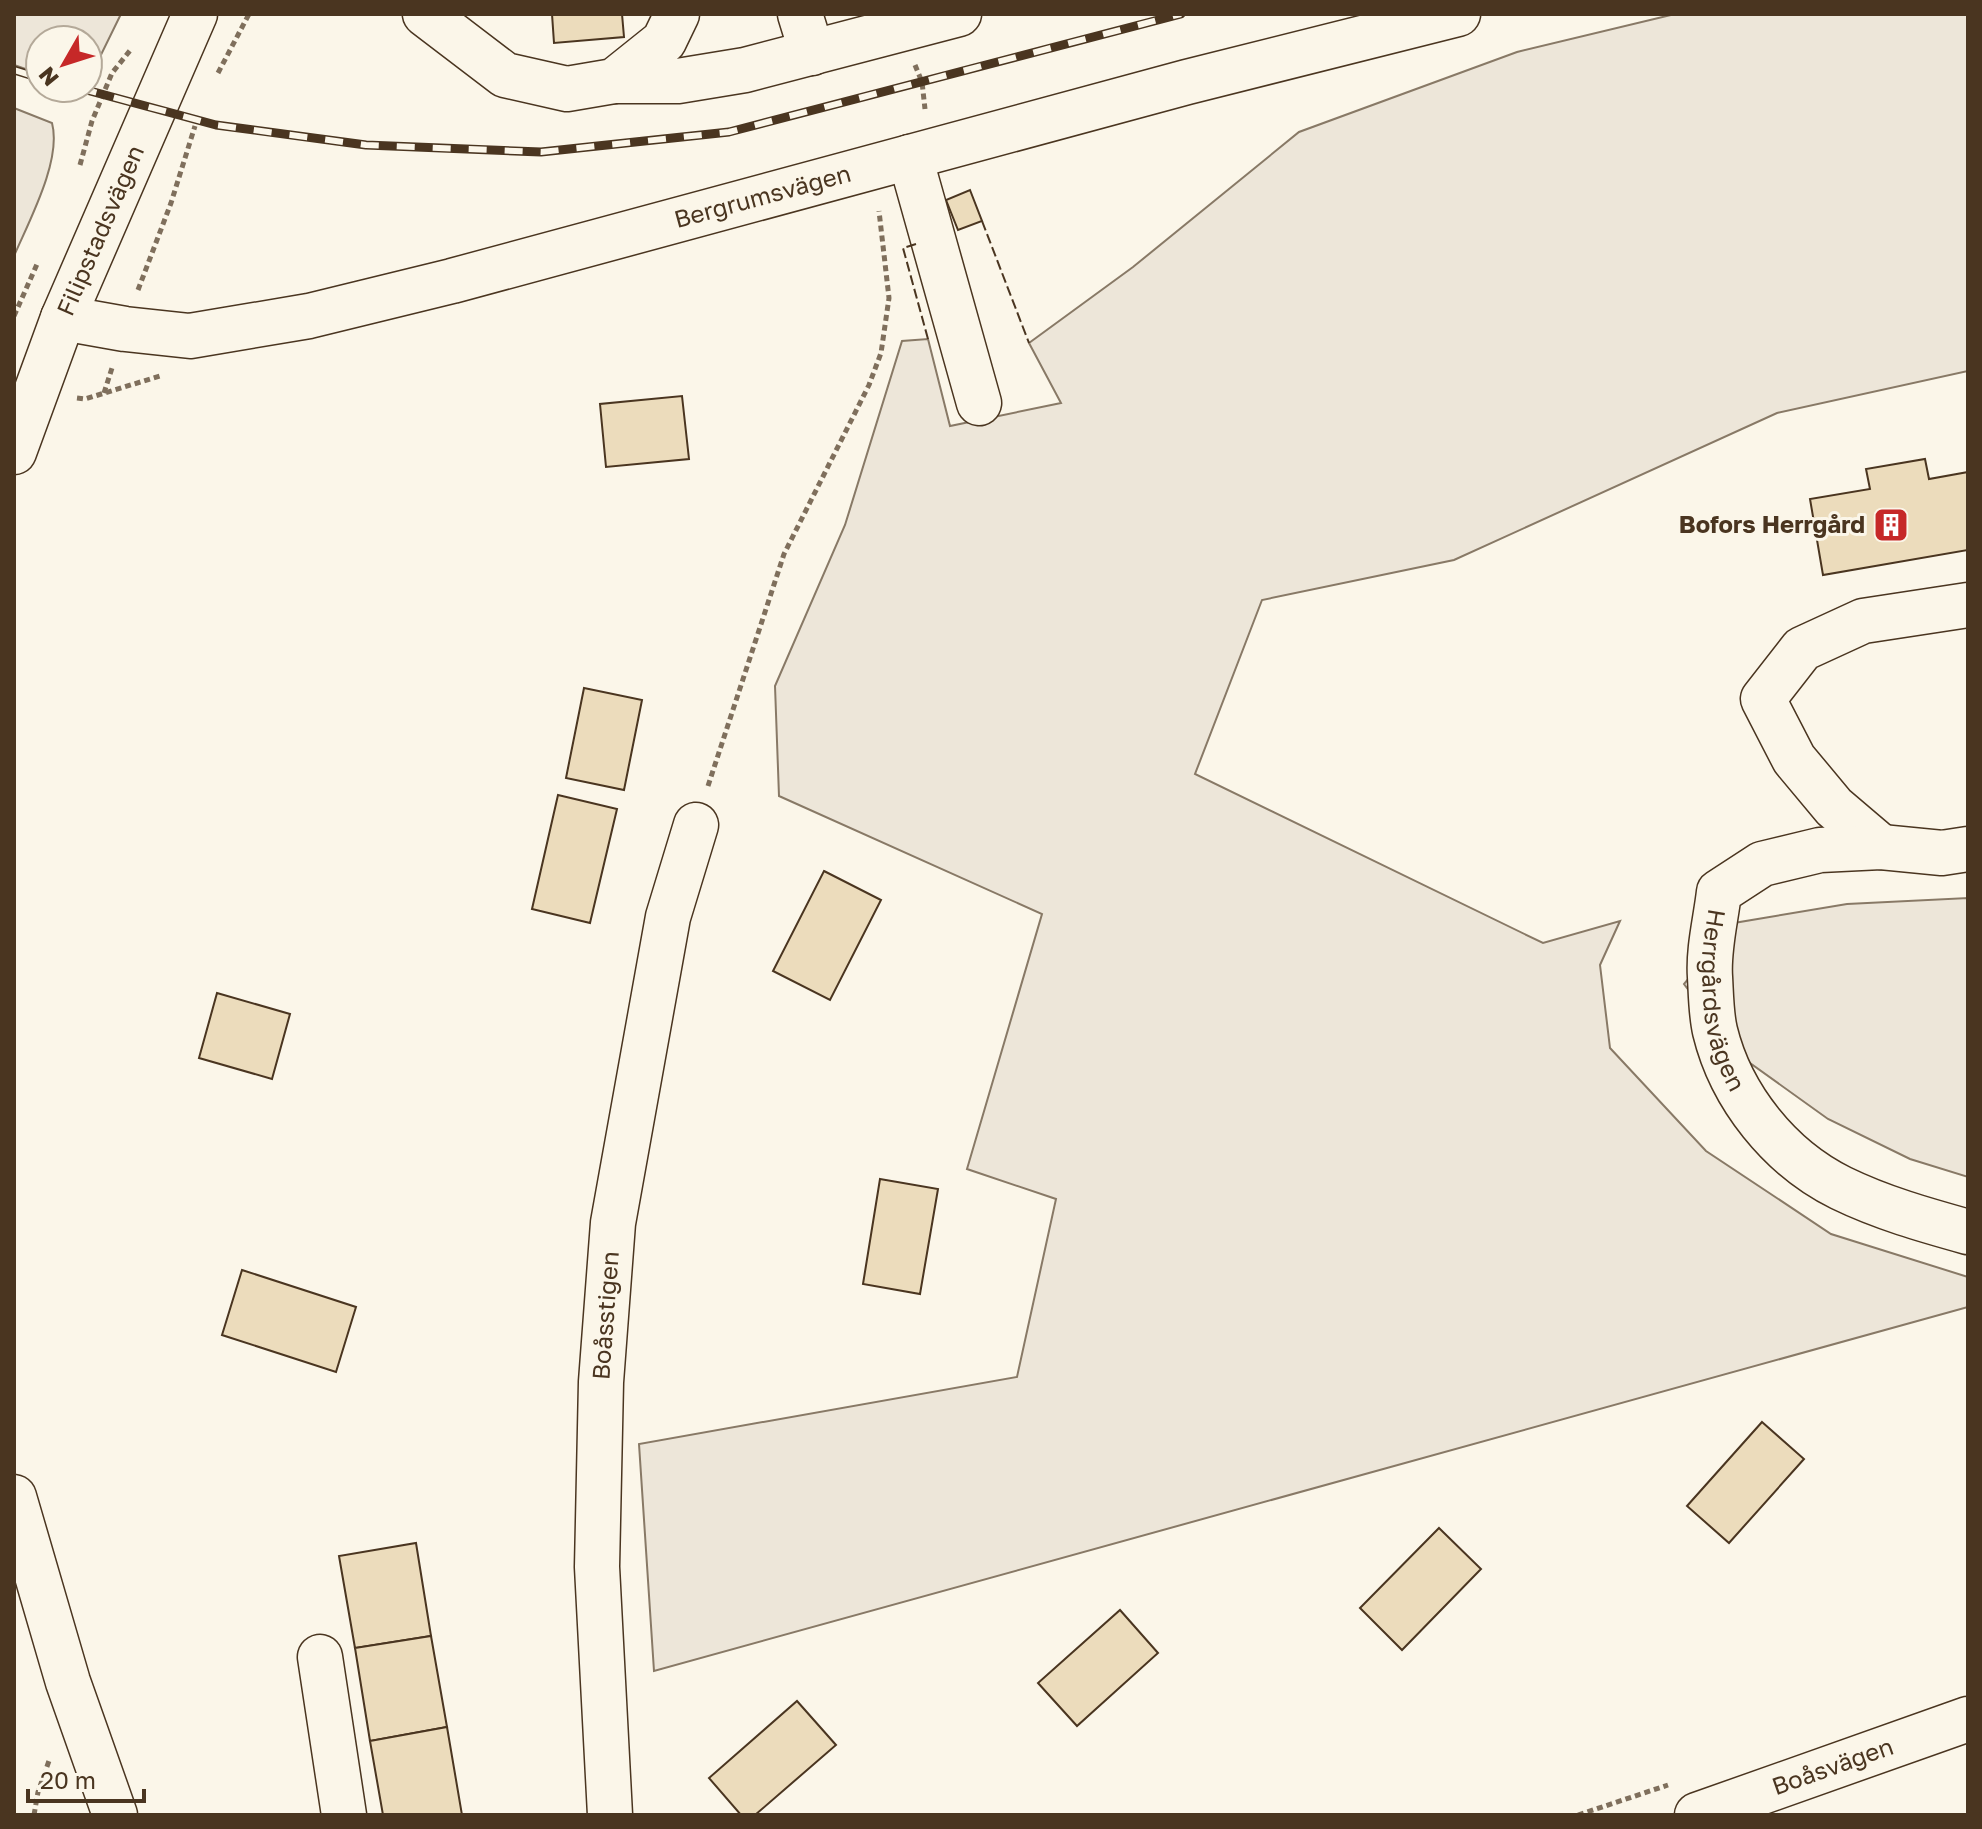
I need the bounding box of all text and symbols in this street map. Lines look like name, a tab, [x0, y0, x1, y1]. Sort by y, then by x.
north arrow	[24, 24, 104, 104]
text: N	[32, 62, 64, 92]
street label: Filipstadsvägen	[50, 140, 149, 320]
street label: Bergrumsvägen	[671, 158, 854, 233]
building icon: Bofors Herrgård	[1872, 506, 1910, 544]
place label: Bofors Herrgård	[1679, 509, 1865, 538]
street label: Herrgårdsvägen	[1697, 907, 1752, 1096]
street label: Boåsstigen	[585, 1250, 624, 1381]
street label: Boåsvägen	[1768, 1731, 1897, 1800]
scale bar	[28, 1753, 144, 1803]
text: 20 m	[40, 1765, 96, 1794]

